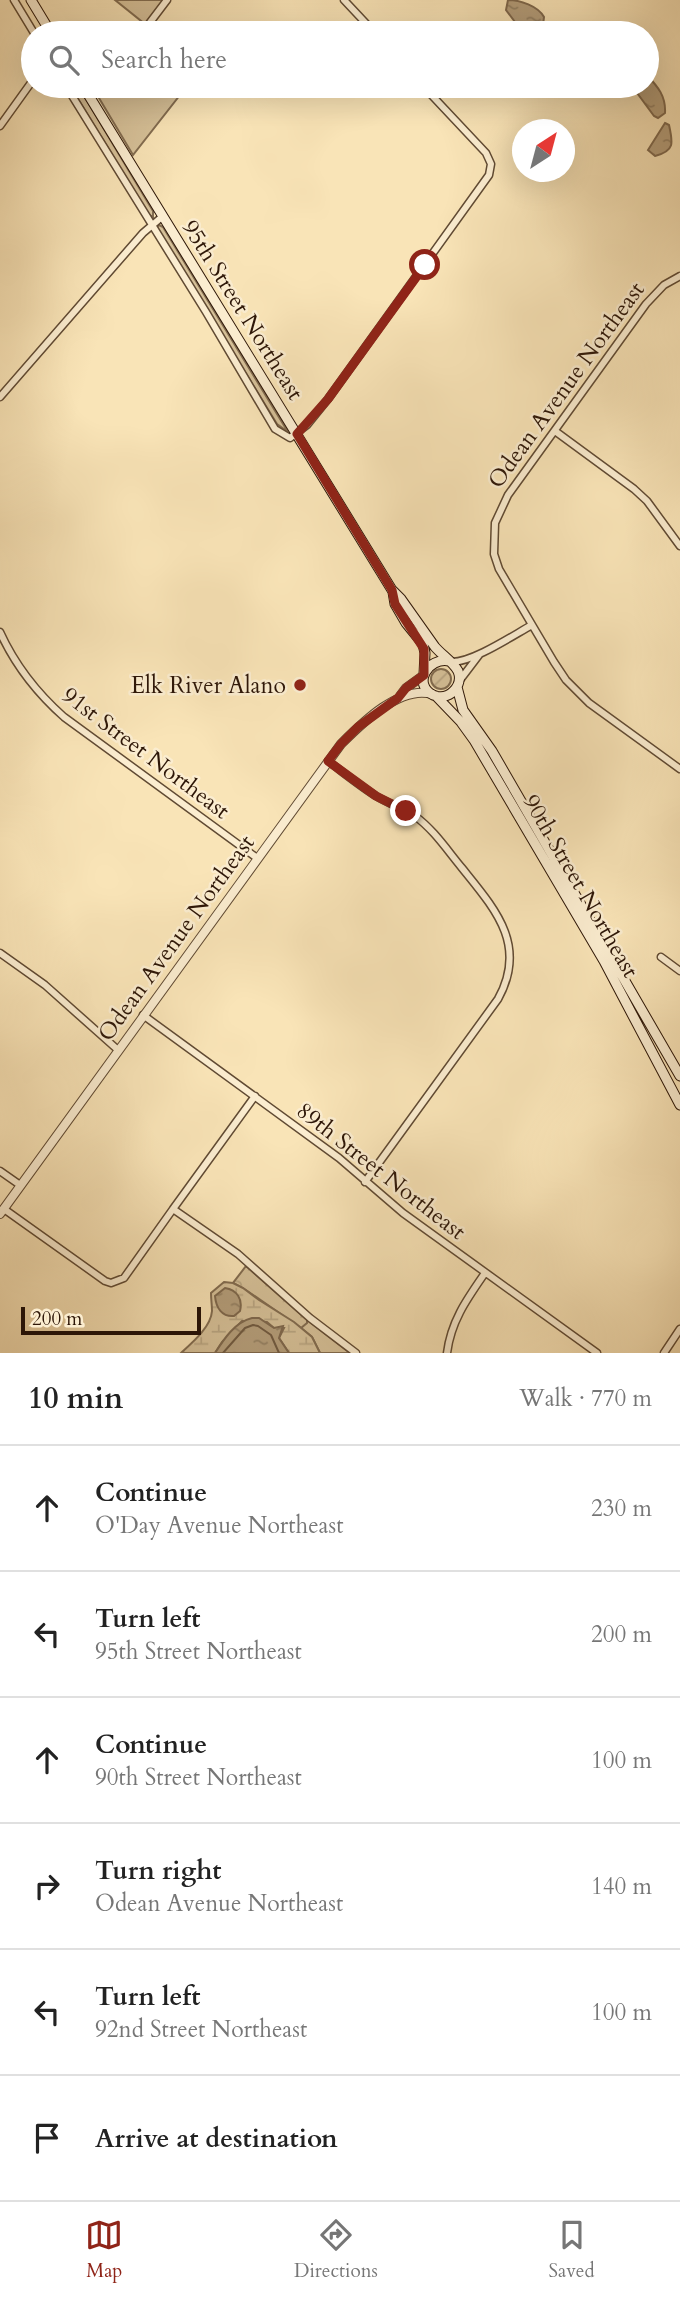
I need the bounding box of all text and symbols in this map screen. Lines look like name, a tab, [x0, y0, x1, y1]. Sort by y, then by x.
search box	[21, 21, 659, 98]
icon: search	[45, 41, 83, 79]
text: Search here	[101, 42, 227, 77]
north arrow	[512, 119, 575, 182]
street label: 95th Street Northeast	[175, 214, 311, 406]
route start	[409, 249, 440, 280]
street label: Odean Avenue Northeast	[481, 275, 651, 495]
place label: Elk River Alano	[131, 670, 286, 701]
marker: Elk River Alano	[292, 677, 308, 693]
street label: 91st Street Northeast	[56, 680, 236, 826]
street label: 90th Street Northeast	[516, 789, 646, 983]
route end	[390, 795, 421, 826]
street label: Odean Avenue Northeast	[91, 828, 261, 1048]
street label: 89th Street Northeast	[290, 1095, 472, 1247]
scale bar	[21, 1304, 201, 1336]
text: 200 m	[32, 1306, 82, 1332]
text: 10 min	[28, 1378, 123, 1419]
text: Walk · 770 m	[519, 1383, 652, 1414]
text: Continue	[95, 1475, 207, 1510]
icon: ahead	[28, 1489, 66, 1527]
text: 230 m	[591, 1493, 652, 1524]
text: O'Day Avenue Northeast	[95, 1510, 344, 1541]
text: Turn left	[95, 1601, 200, 1636]
icon: left	[28, 1615, 66, 1653]
text: 200 m	[591, 1619, 652, 1650]
text: 95th Street Northeast	[95, 1636, 302, 1667]
text: Continue	[95, 1727, 207, 1762]
icon: ahead	[28, 1741, 66, 1779]
text: 100 m	[591, 1745, 652, 1776]
text: 90th Street Northeast	[95, 1762, 302, 1793]
text: Turn right	[95, 1853, 222, 1888]
icon: right	[28, 1867, 66, 1905]
text: 140 m	[591, 1871, 652, 1902]
text: Odean Avenue Northeast	[95, 1888, 343, 1919]
text: Turn left	[95, 1979, 200, 2014]
icon: left	[28, 1993, 66, 2031]
text: 100 m	[591, 1997, 652, 2028]
text: 92nd Street Northeast	[95, 2014, 307, 2045]
icon: arrive	[28, 2119, 66, 2157]
text: Arrive at destination	[95, 2121, 338, 2156]
tab: Map	[85, 2216, 123, 2284]
tab: Directions	[294, 2216, 378, 2284]
tab: Saved	[549, 2216, 595, 2284]

